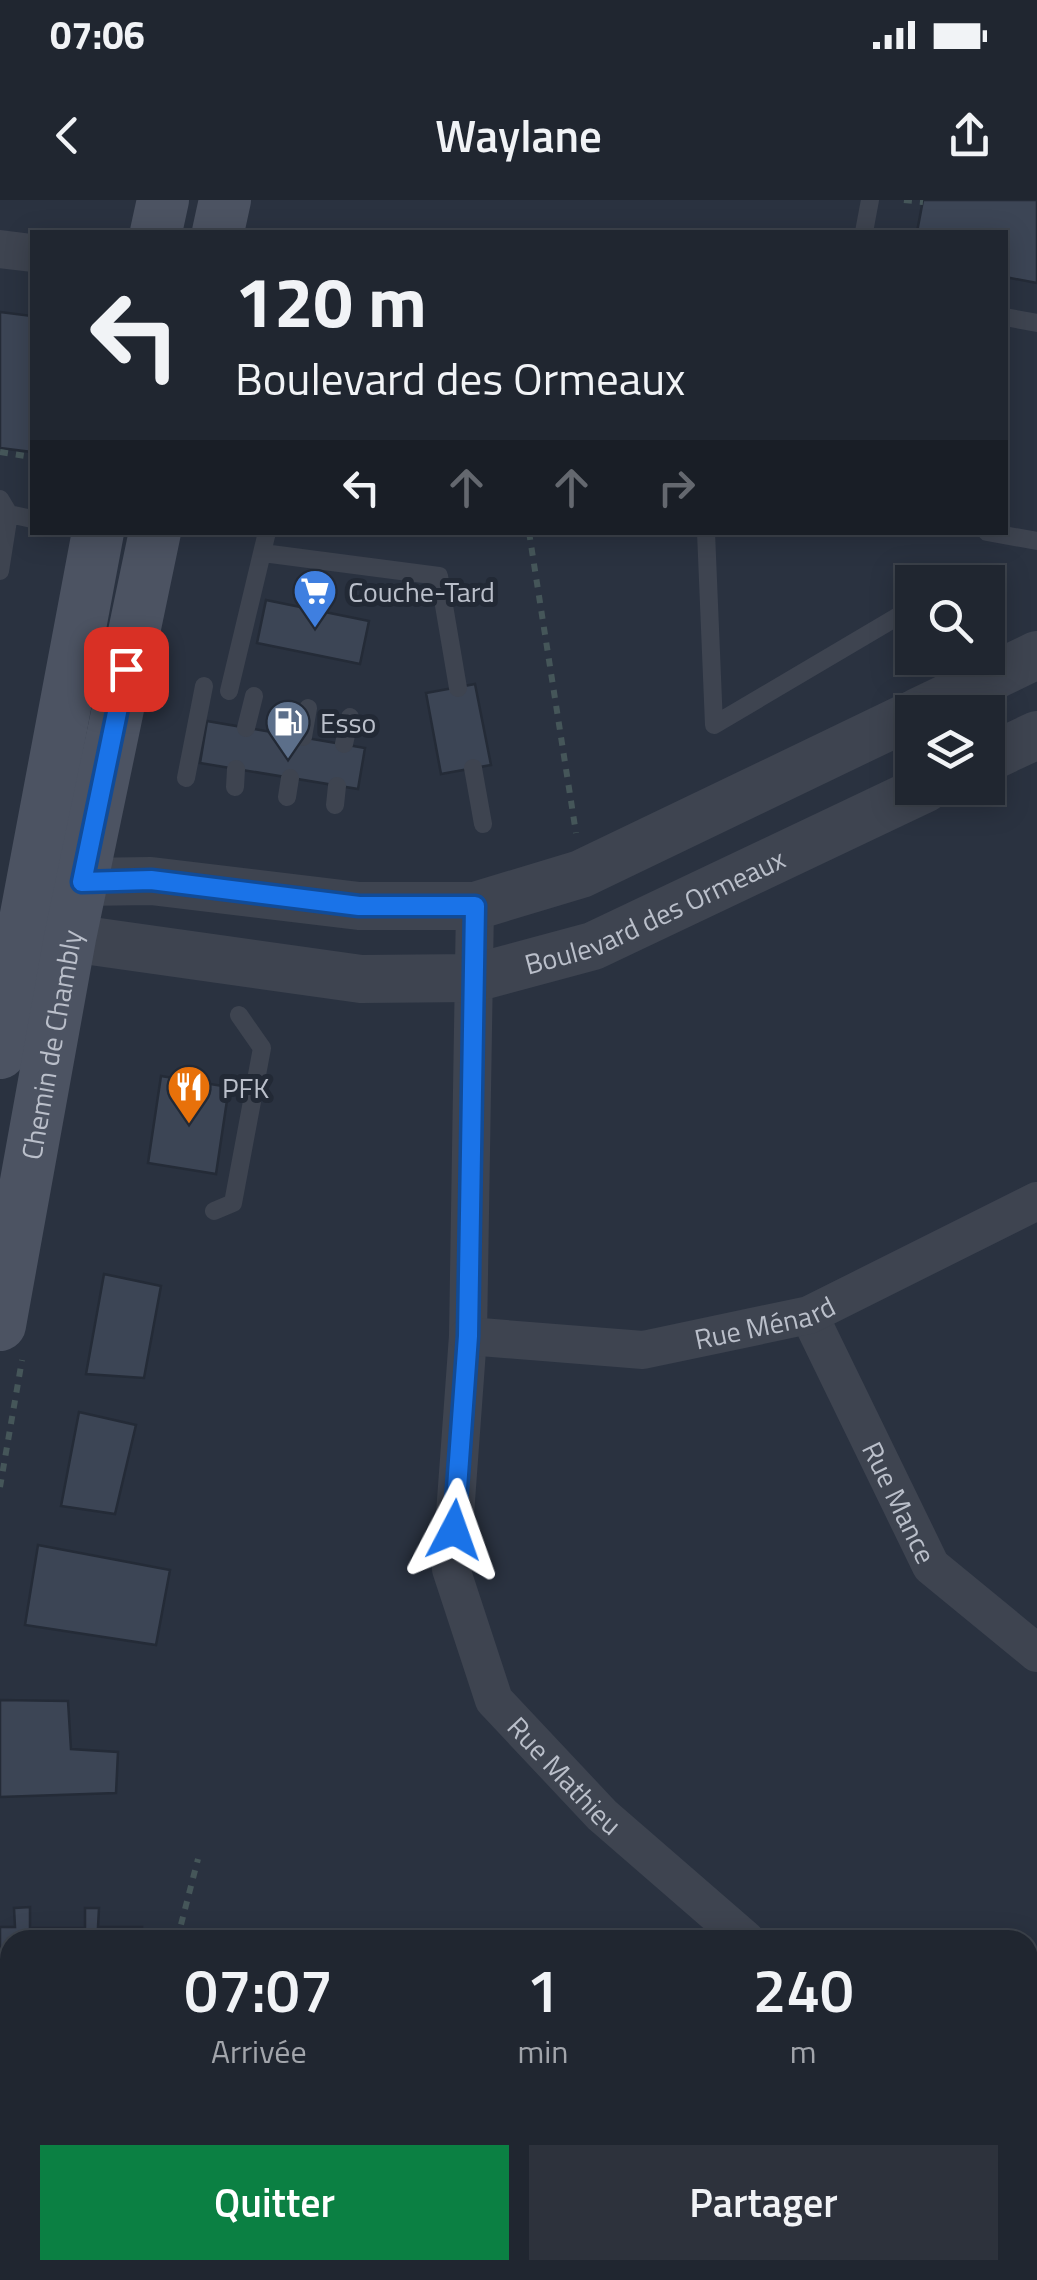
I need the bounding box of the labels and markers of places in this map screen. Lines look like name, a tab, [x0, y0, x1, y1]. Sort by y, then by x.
supermarket icon: Couche-Tard	[292, 568, 338, 629]
place label: Couche-Tard	[348, 570, 495, 613]
pin	[84, 627, 169, 712]
fuel station icon: Esso	[265, 699, 311, 760]
place label: Esso	[320, 701, 376, 744]
restaurant icon: PFK	[166, 1064, 212, 1125]
place label: PFK	[222, 1066, 269, 1109]

